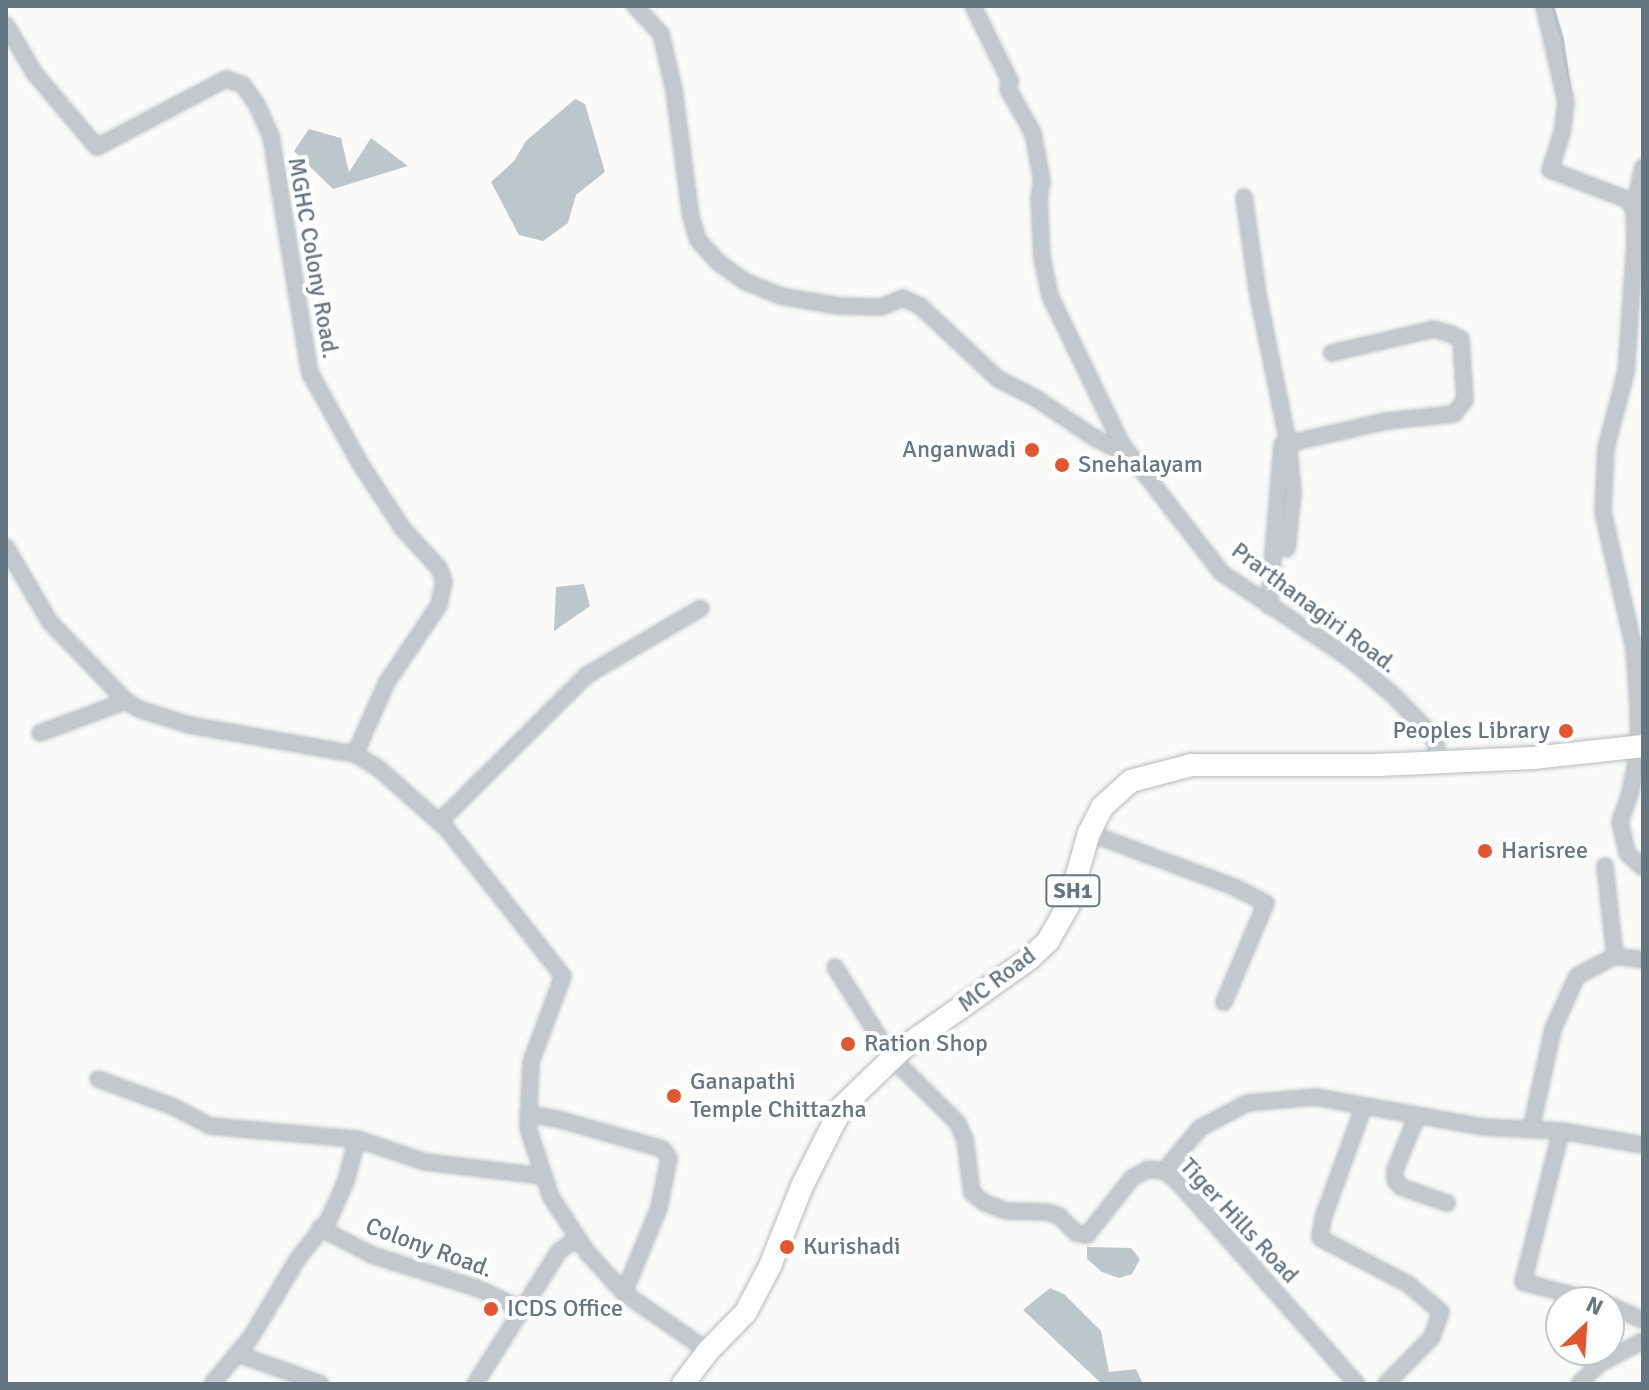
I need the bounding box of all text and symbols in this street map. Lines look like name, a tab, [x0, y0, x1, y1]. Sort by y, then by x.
street label: MGHC Colony Road.	[281, 155, 345, 361]
place label: Anganwadi	[902, 436, 1016, 464]
marker: Anganwadi	[1023, 441, 1041, 459]
place label: Snehalayam	[1078, 451, 1203, 479]
marker: Snehalayam	[1053, 456, 1071, 474]
street label: Prarthanagiri Road.	[1225, 536, 1403, 680]
place label: Peoples Library	[1392, 717, 1550, 745]
marker: Peoples Library	[1557, 722, 1575, 740]
place label: Harisree	[1501, 837, 1588, 865]
marker: Harisree	[1476, 842, 1494, 860]
road number: SH1	[1045, 873, 1101, 909]
street label: MC Road	[952, 941, 1042, 1019]
place label: Ration Shop	[864, 1030, 988, 1058]
marker: Ration Shop	[839, 1035, 857, 1053]
place label: Ganapathi Temple Chittazha	[690, 1068, 867, 1124]
marker: Ganapathi Temple Chittazha	[665, 1087, 683, 1105]
street label: Tiger Hills Road	[1174, 1152, 1304, 1290]
street label: Colony Road.	[362, 1212, 496, 1284]
place label: Kurishadi	[803, 1233, 901, 1261]
marker: Kurishadi	[778, 1238, 796, 1256]
north arrow	[1545, 1286, 1625, 1366]
text: N	[1582, 1290, 1607, 1321]
place label: ICDS Office	[507, 1295, 623, 1323]
marker: ICDS Office	[482, 1300, 500, 1318]

